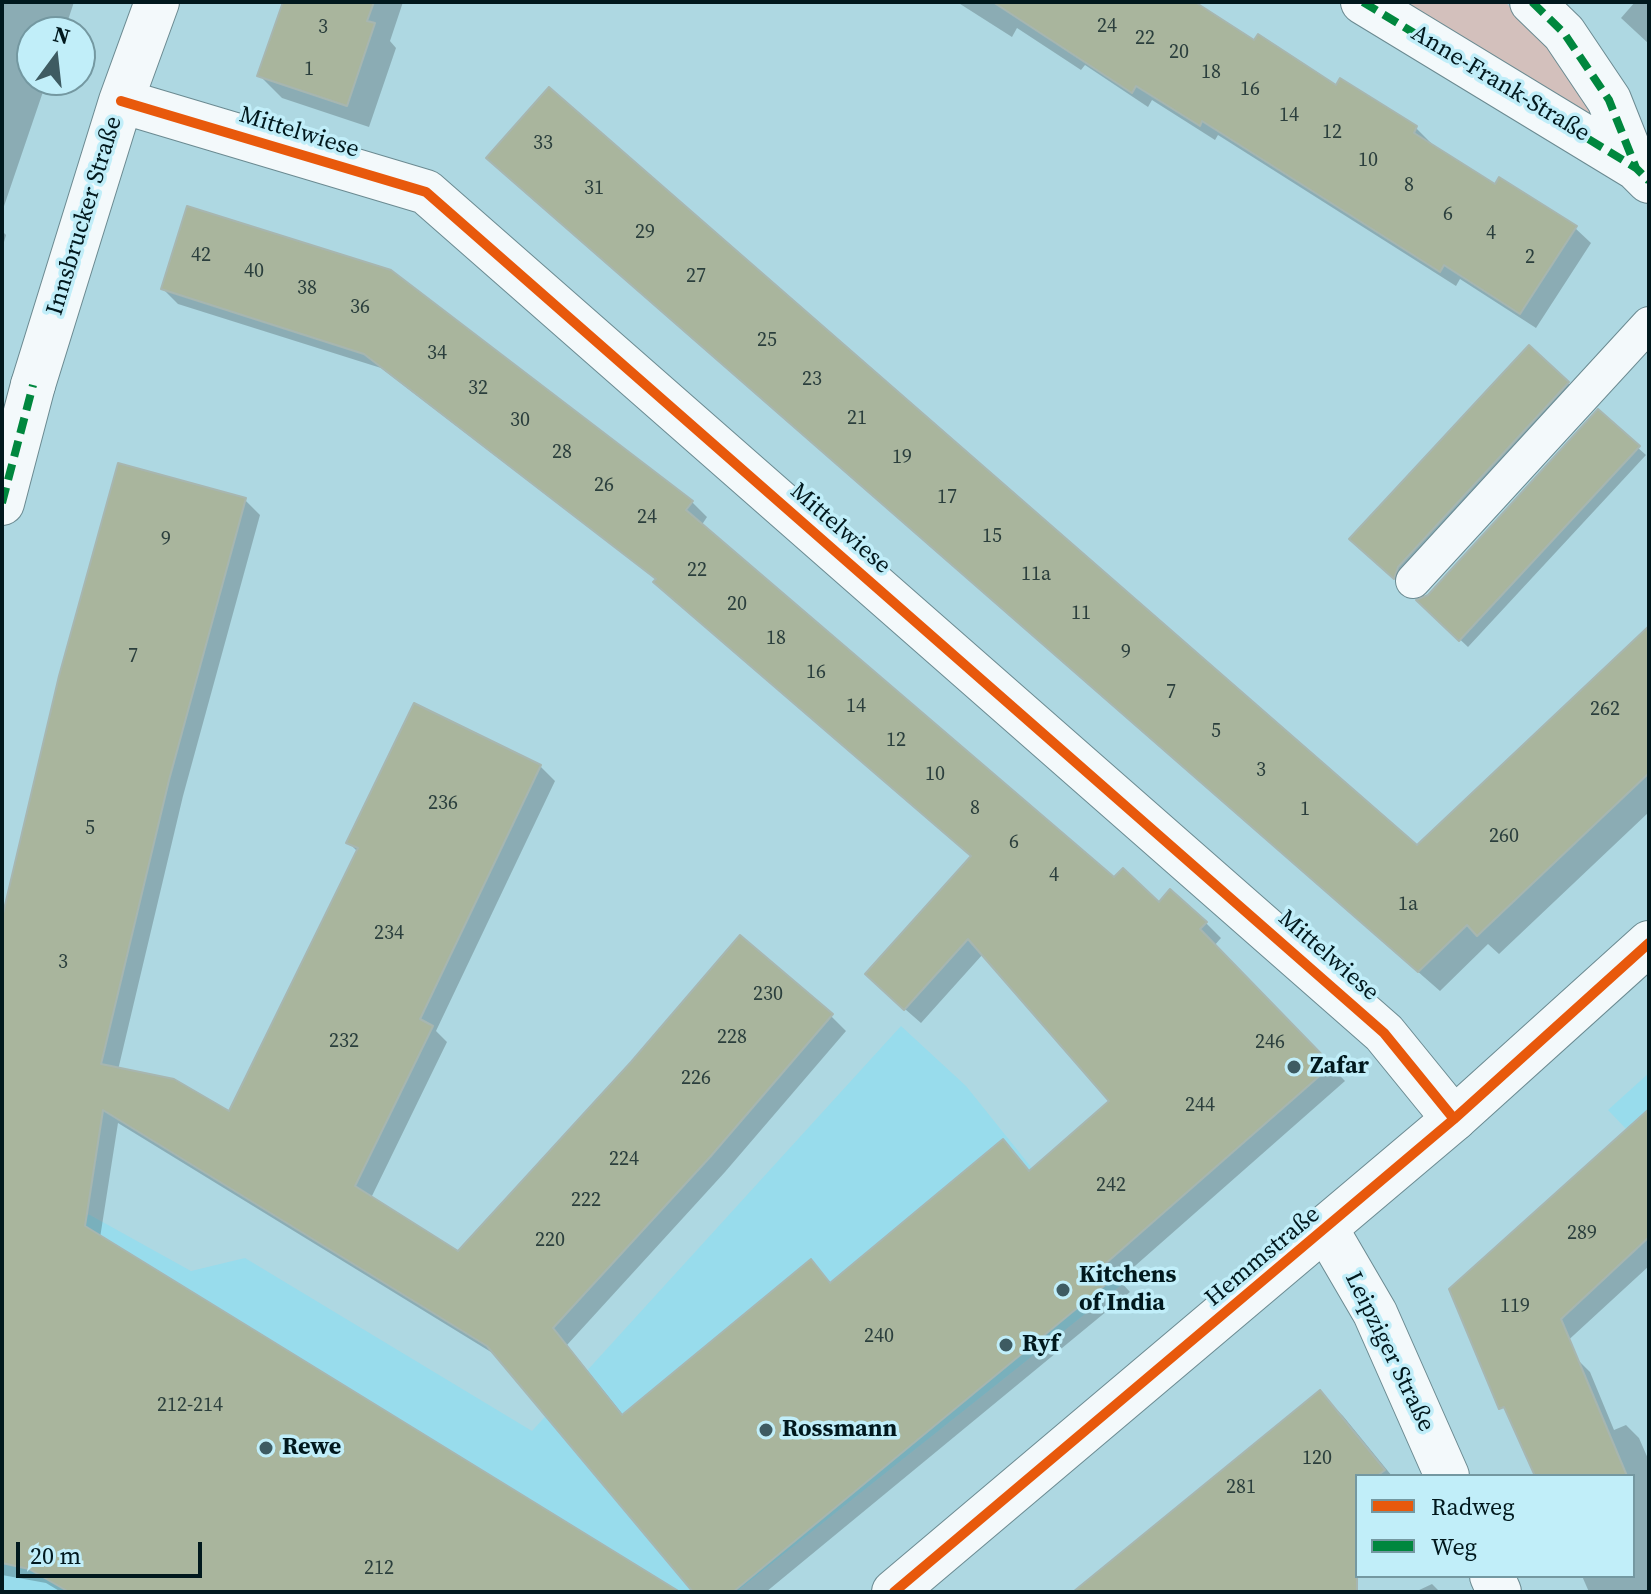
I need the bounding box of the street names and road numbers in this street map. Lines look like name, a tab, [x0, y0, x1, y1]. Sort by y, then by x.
street label: Anne-Frank-Straße	[1405, 19, 1595, 149]
street label: Mittelwiese	[236, 101, 362, 165]
street label: Innsbrucker Straße	[41, 113, 129, 319]
street label: Mittelwiese	[784, 477, 896, 581]
street label: Mittelwiese	[1272, 904, 1384, 1008]
street label: Hemmstraße	[1200, 1201, 1326, 1313]
street label: Leipziger Straße	[1338, 1267, 1440, 1437]

